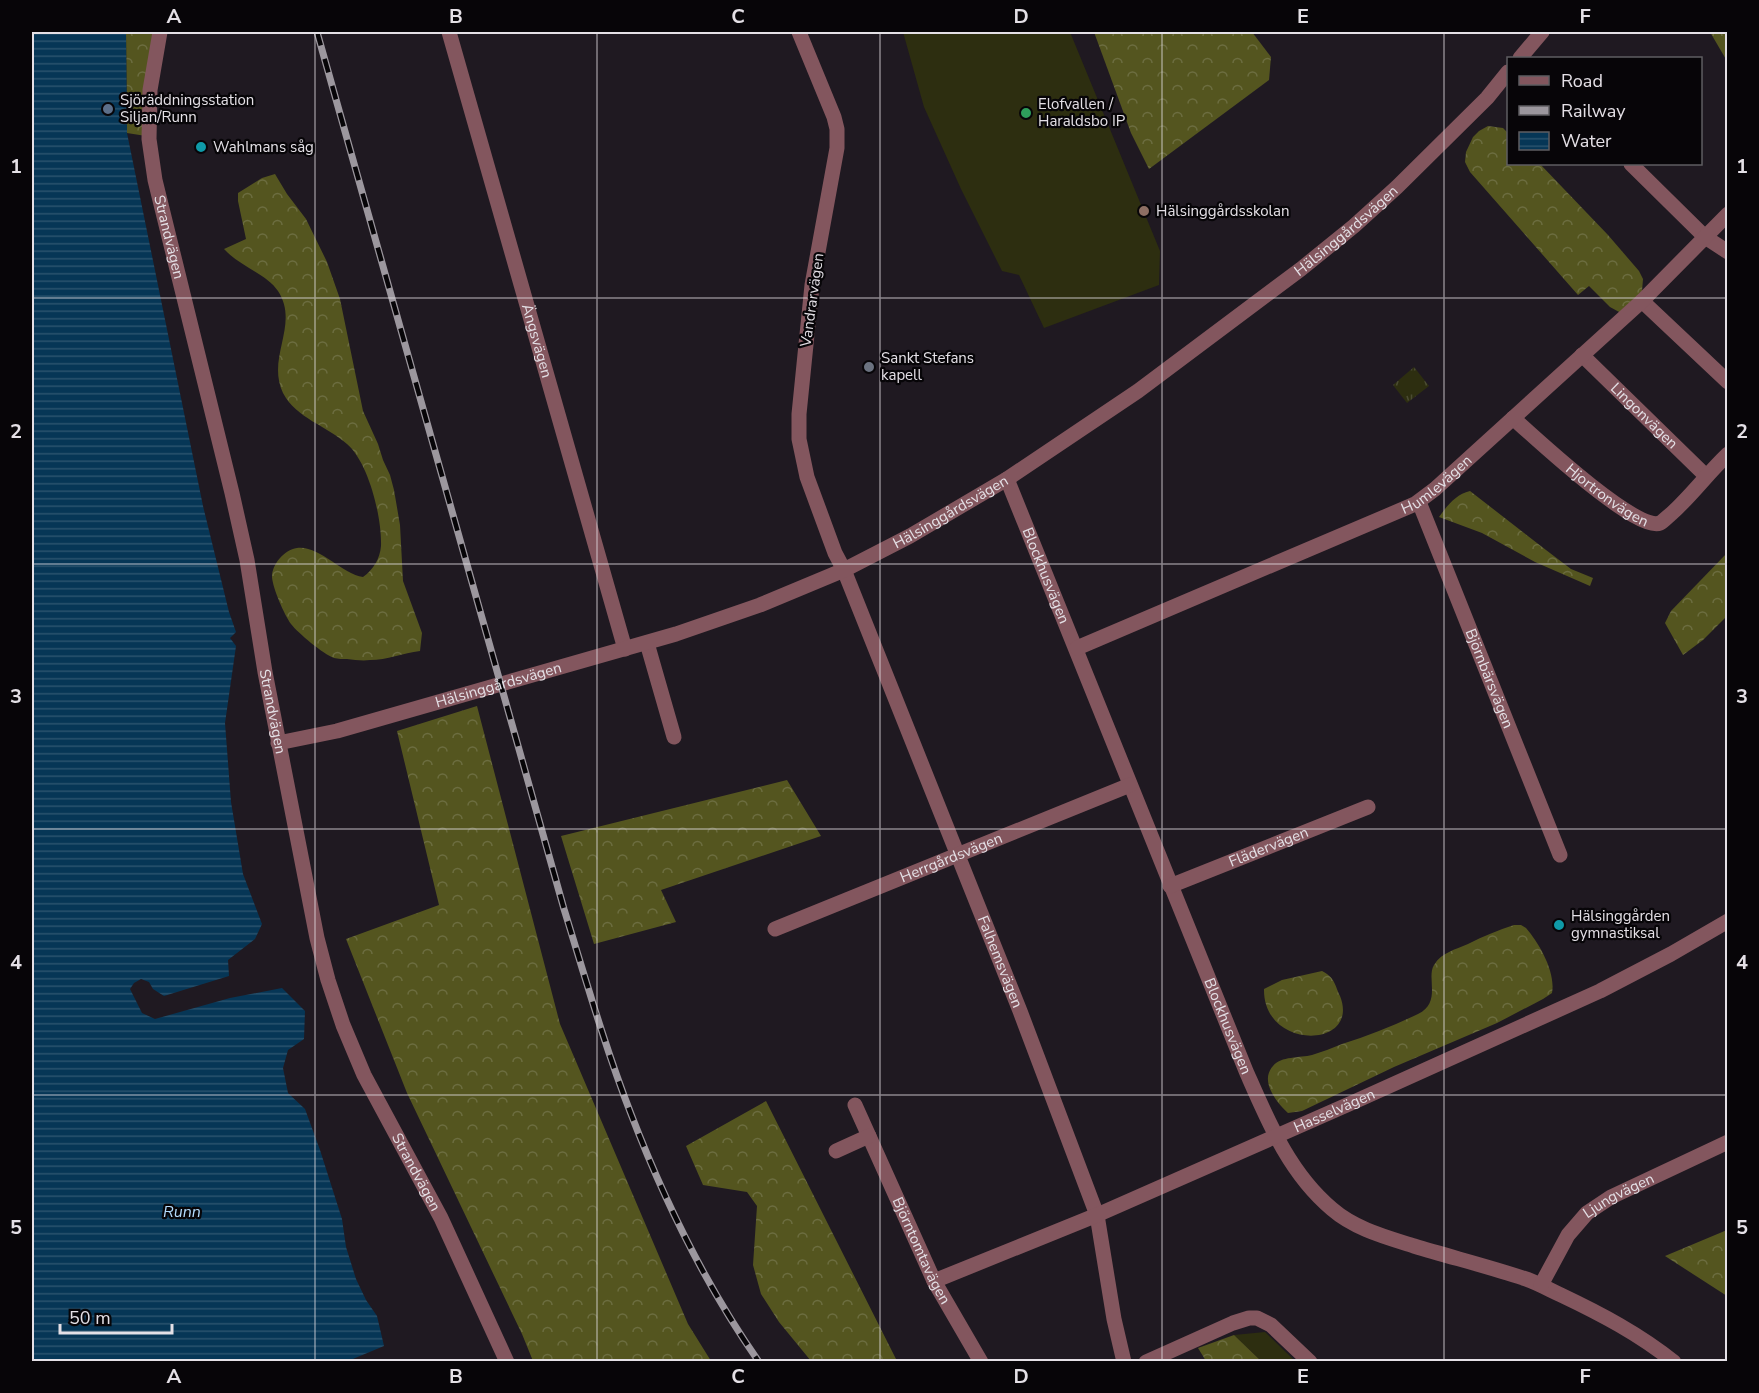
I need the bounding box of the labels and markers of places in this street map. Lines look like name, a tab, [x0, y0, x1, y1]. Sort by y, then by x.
place label: Sjöräddningsstation Siljan/Runn	[120, 90, 254, 127]
place label: Elofvallen / Haraldsbo IP	[1038, 94, 1126, 131]
marker: Sjöräddningsstation Siljan/Runn	[101, 102, 115, 116]
marker: Elofvallen / Haraldsbo IP	[1019, 106, 1033, 120]
place label: Wahlmans såg	[213, 137, 314, 157]
marker: Wahlmans såg	[194, 140, 208, 154]
place label: Hälsinggårdsskolan	[1156, 201, 1290, 221]
marker: Hälsinggårdsskolan	[1137, 204, 1151, 218]
place label: Sankt Stefans kapell	[881, 348, 974, 385]
marker: Sankt Stefans kapell	[862, 360, 876, 374]
place label: Hälsinggården gymnastiksal	[1571, 906, 1670, 943]
marker: Hälsinggården gymnastiksal	[1552, 918, 1566, 932]

